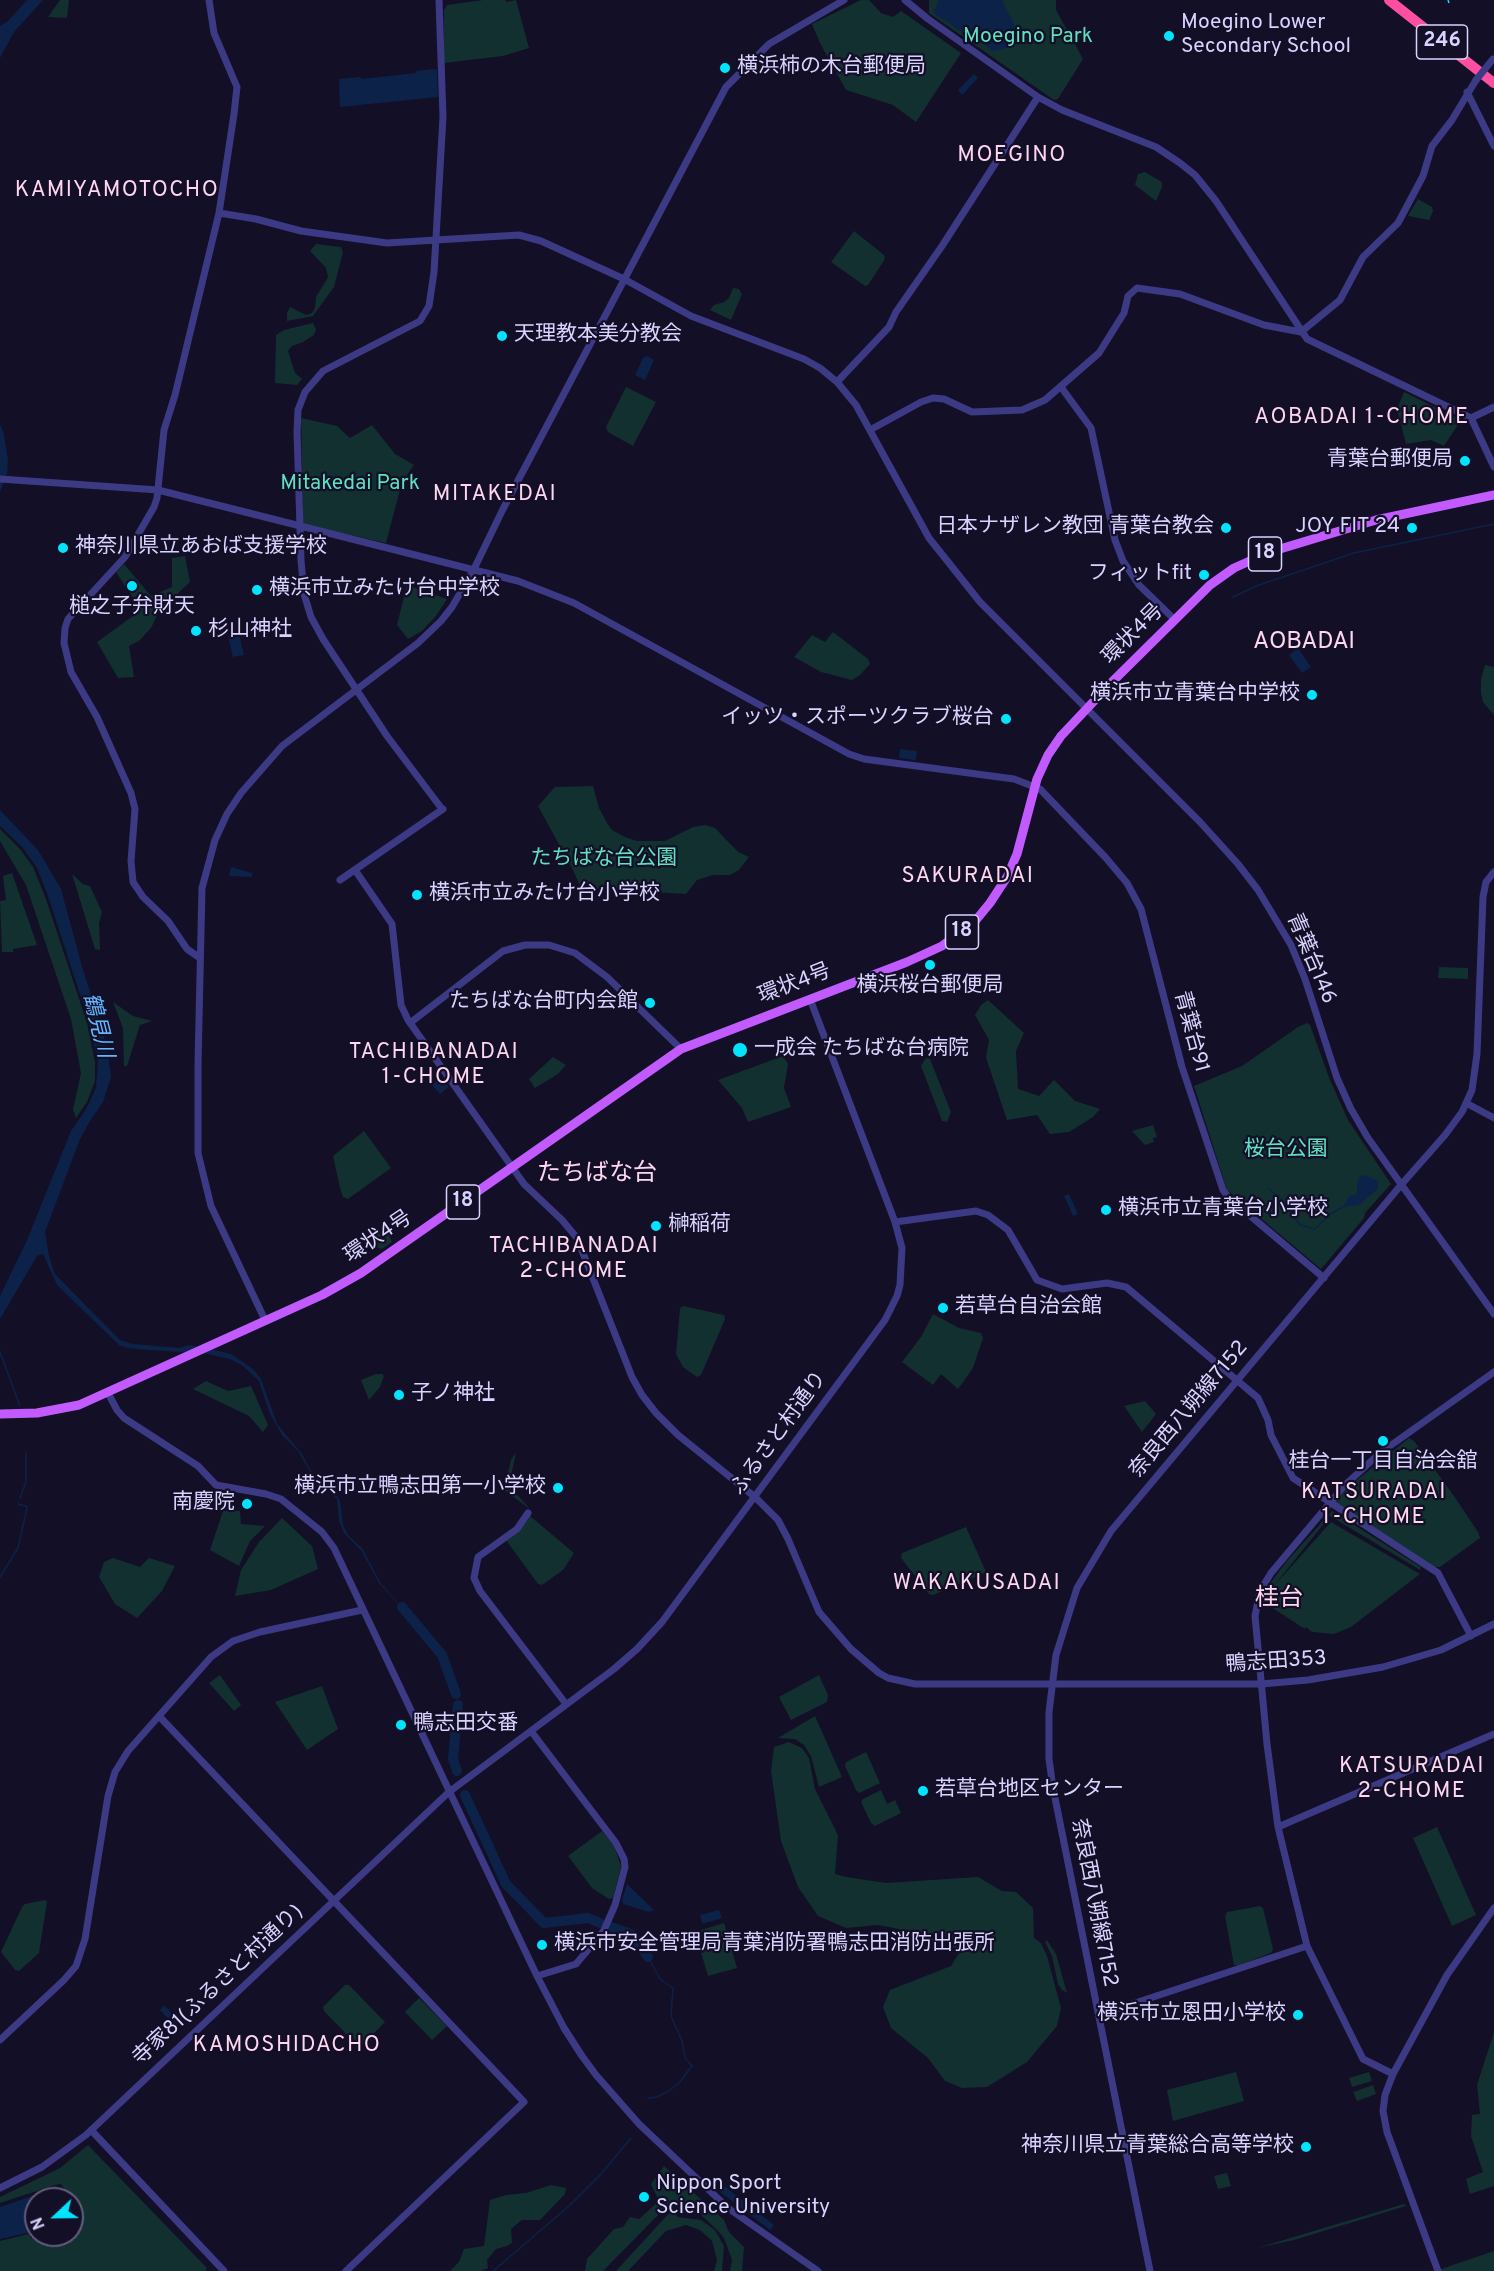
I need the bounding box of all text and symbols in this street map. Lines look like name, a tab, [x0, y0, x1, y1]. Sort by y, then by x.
place label: Moegino Lower Secondary School	[1181, 11, 1351, 61]
park label: Moegino Park	[963, 25, 1093, 51]
road number: 246	[1416, 25, 1468, 59]
marker: Moegino Lower Secondary School	[1162, 29, 1176, 43]
place label: 横浜柿の木台郵便局	[737, 55, 926, 81]
marker: 横浜柿の木台郵便局	[718, 61, 732, 75]
district label: MOEGINO	[957, 144, 1067, 170]
district label: KAMIYAMOTOCHO	[15, 179, 219, 205]
place label: 天理教本美分教会	[514, 323, 682, 349]
marker: 天理教本美分教会	[495, 329, 509, 343]
district label: AOBADAI 1-CHOME	[1254, 406, 1470, 432]
place label: 青葉台郵便局	[1327, 448, 1453, 474]
marker: 青葉台郵便局	[1458, 454, 1472, 468]
park label: Mitakedai Park	[280, 472, 420, 498]
district label: MITAKEDAI	[433, 483, 557, 509]
place label: 日本ナザレン教団 青葉台教会	[936, 515, 1214, 541]
place label: JOY FIT 24	[1295, 515, 1400, 541]
marker: 日本ナザレン教団 青葉台教会	[1219, 521, 1233, 535]
marker: JOY FIT 24	[1405, 521, 1419, 535]
place label: 神奈川県立あおば支援学校	[75, 535, 327, 561]
road number: 18	[1248, 537, 1282, 571]
marker: 神奈川県立あおば支援学校	[56, 541, 70, 555]
place label: フィットfit	[1088, 562, 1192, 588]
marker: フィットfit	[1197, 568, 1211, 582]
place label: 横浜市立みたけ台中学校	[269, 577, 500, 603]
marker: 槌之子弁財天	[125, 579, 139, 593]
marker: 横浜市立みたけ台中学校	[250, 583, 264, 597]
place label: 槌之子弁財天	[69, 595, 195, 621]
street label: 環状4号	[1098, 599, 1170, 671]
place label: 杉山神社	[208, 618, 292, 644]
marker: 杉山神社	[189, 624, 203, 638]
district label: AOBADAI	[1248, 629, 1360, 657]
place label: 横浜市立青葉台中学校	[1090, 682, 1300, 708]
marker: 横浜市立青葉台中学校	[1305, 688, 1319, 702]
place label: イッツ・スポーツクラブ桜台	[721, 706, 994, 732]
marker: イッツ・スポーツクラブ桜台	[999, 712, 1013, 726]
park label: たちばな台公園	[531, 847, 677, 873]
district label: SAKURADAI	[902, 865, 1034, 891]
place label: 横浜市立みたけ台小学校	[429, 882, 660, 908]
marker: 横浜市立みたけ台小学校	[410, 888, 424, 902]
street label: 青葉台146	[1280, 910, 1340, 1008]
road number: 18	[946, 915, 978, 949]
marker: 横浜桜台郵便局	[923, 958, 937, 972]
street label: 環状4号	[755, 960, 835, 1010]
place label: 横浜桜台郵便局	[857, 974, 1003, 1000]
street label: 青葉台91	[1167, 988, 1213, 1076]
place label: たちばな台町内会館	[449, 990, 638, 1016]
water label: 鶴見川	[75, 991, 117, 1061]
marker: たちばな台町内会館	[643, 996, 657, 1010]
place label: 一成会 たちばな台病院	[754, 1037, 969, 1063]
district label: TACHIBANADAI 1-CHOME	[349, 1041, 519, 1092]
marker: 一成会 たちばな台病院	[731, 1041, 749, 1059]
park label: 桜台公園	[1244, 1138, 1328, 1164]
district label: たちばな台	[537, 1161, 657, 1189]
road number: 18	[446, 1185, 480, 1219]
place label: 横浜市立青葉台小学校	[1118, 1197, 1328, 1223]
marker: 横浜市立青葉台小学校	[1099, 1203, 1113, 1217]
street label: 環状4号	[340, 1206, 418, 1270]
place label: 榊稲荷	[668, 1213, 731, 1239]
marker: 榊稲荷	[649, 1219, 663, 1233]
district label: TACHIBANADAI 2-CHOME	[489, 1235, 659, 1286]
place label: 若草台自治会館	[955, 1295, 1102, 1321]
marker: 若草台自治会館	[936, 1301, 950, 1315]
street label: 奈良西八朔線7152	[1125, 1336, 1255, 1484]
street label: ふるさと村通り	[727, 1367, 833, 1501]
place label: 子ノ神社	[411, 1382, 495, 1408]
marker: 子ノ神社	[392, 1388, 406, 1402]
marker: 桂台一丁目自治会舘	[1376, 1434, 1390, 1448]
place label: 桂台一丁目自治会舘	[1289, 1450, 1477, 1476]
place label: 横浜市立鴨志田第一小学校	[294, 1475, 546, 1501]
marker: 横浜市立鴨志田第一小学校	[551, 1481, 565, 1495]
district label: KATSURADAI 1-CHOME	[1301, 1481, 1447, 1532]
place label: 南慶院	[172, 1491, 235, 1517]
marker: 南慶院	[240, 1497, 254, 1511]
district label: WAKAKUSADAI	[893, 1572, 1061, 1598]
district label: 桂台	[1255, 1586, 1303, 1614]
street label: 鴨志田353	[1225, 1647, 1327, 1679]
place label: 鴨志田交番	[413, 1712, 518, 1738]
marker: 鴨志田交番	[394, 1718, 408, 1732]
district label: KATSURADAI 2-CHOME	[1339, 1755, 1485, 1807]
place label: 若草台地区センター	[935, 1778, 1124, 1804]
marker: 若草台地区センター	[916, 1784, 930, 1798]
street label: 奈良西八朔線7152	[1064, 1817, 1122, 1989]
street label: 寺家81(ふるさと村通り)	[128, 1900, 310, 2072]
place label: 横浜市安全管理局青葉消防署鴨志田消防出張所	[554, 1932, 995, 1958]
marker: 横浜市安全管理局青葉消防署鴨志田消防出張所	[535, 1938, 549, 1952]
place label: 横浜市立恩田小学校	[1097, 2002, 1286, 2028]
marker: 横浜市立恩田小学校	[1291, 2008, 1305, 2022]
district label: KAMOSHIDACHO	[193, 2034, 381, 2060]
place label: 神奈川県立青葉総合高等学校	[1021, 2134, 1294, 2160]
marker: 神奈川県立青葉総合高等学校	[1299, 2140, 1313, 2154]
place label: Nippon Sport Science University	[656, 2172, 830, 2222]
north arrow	[24, 2187, 84, 2247]
marker: Nippon Sport Science University	[637, 2190, 651, 2204]
text: N	[28, 2214, 51, 2232]

